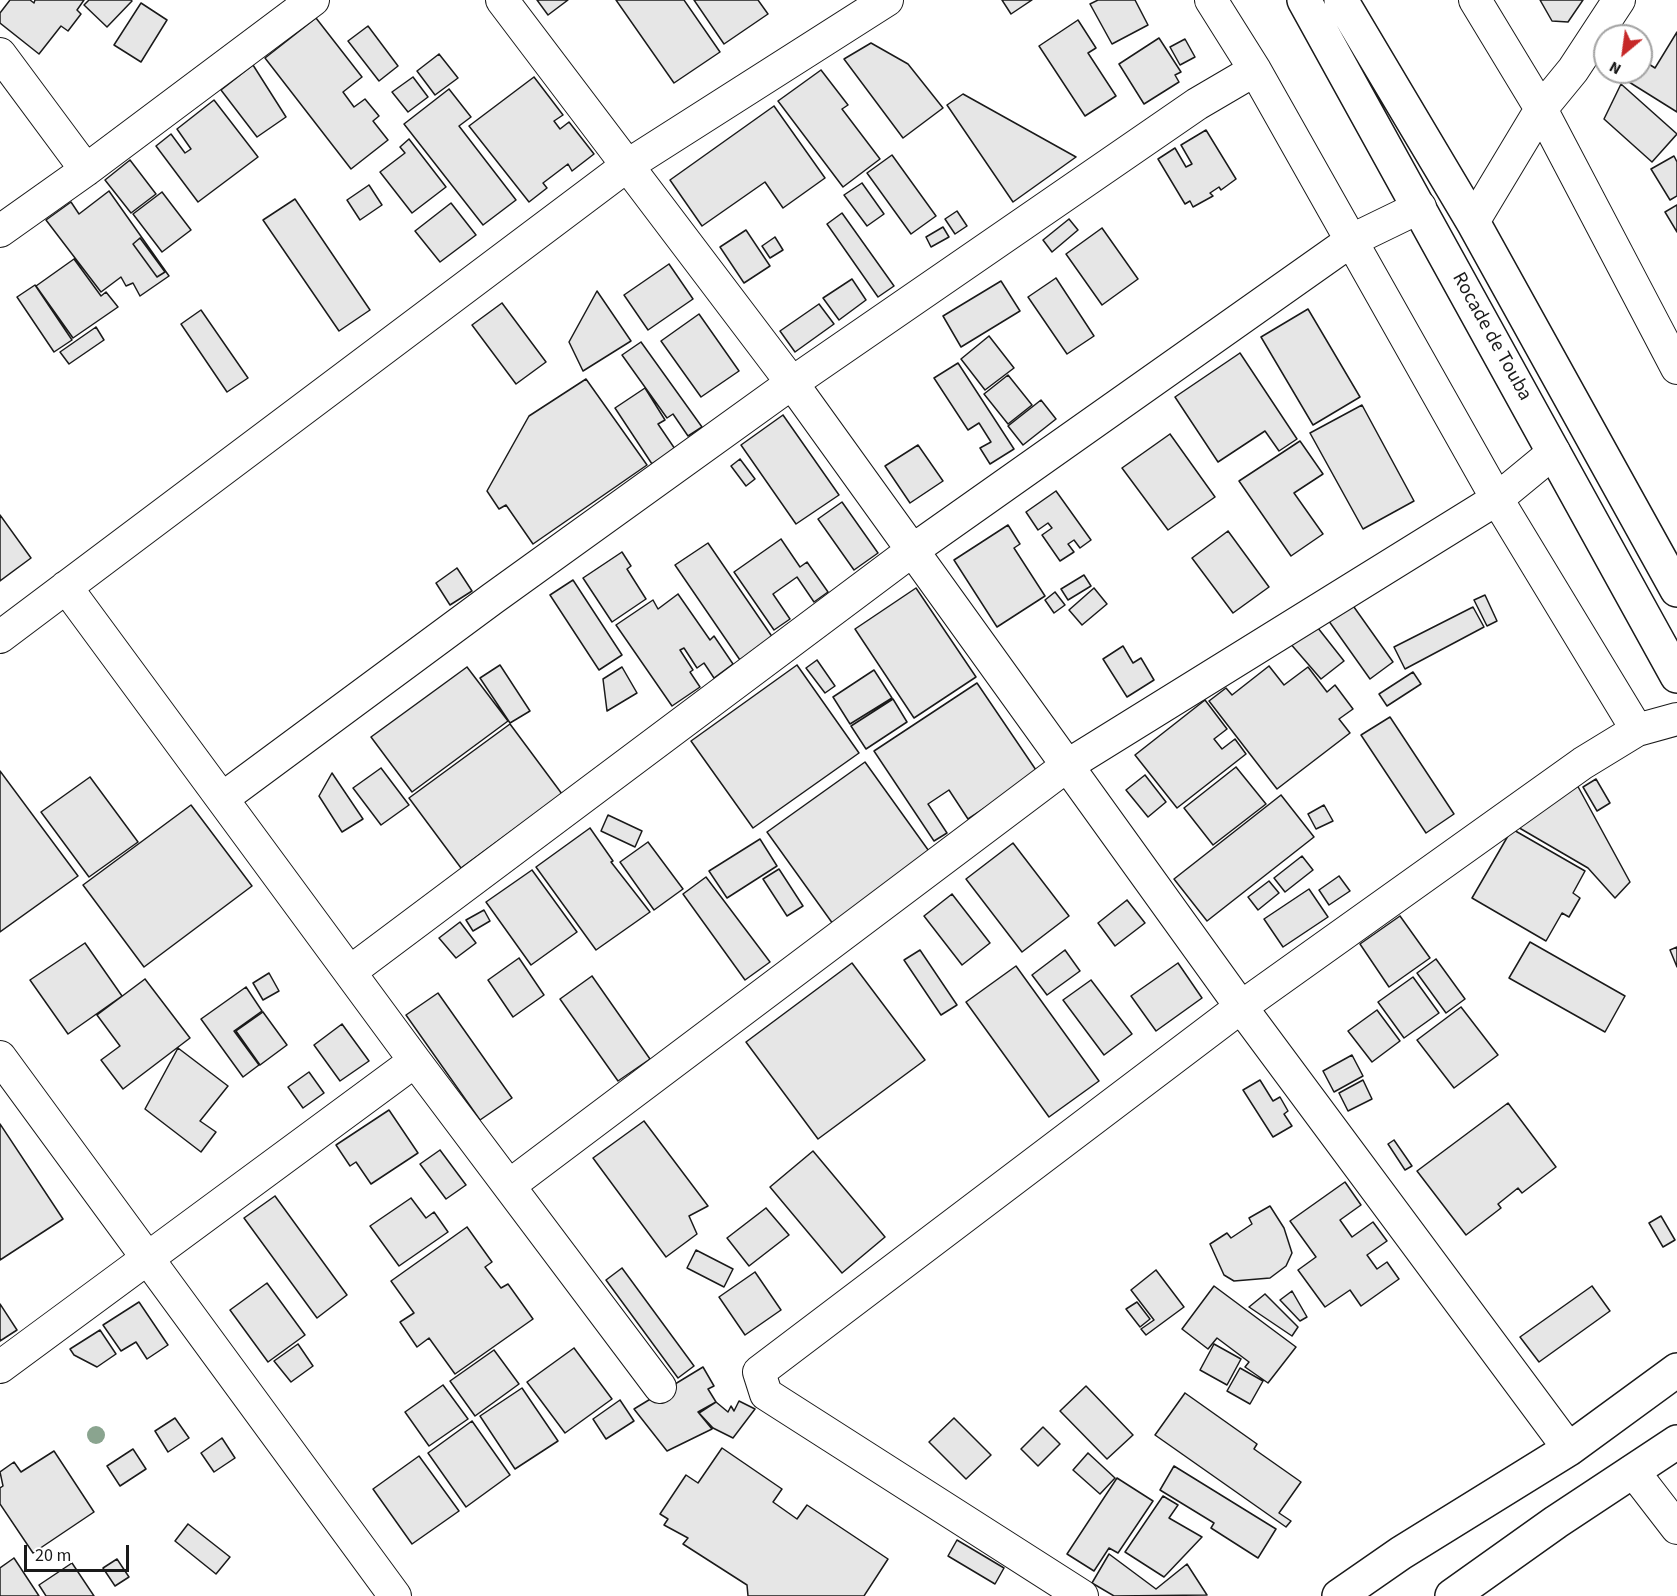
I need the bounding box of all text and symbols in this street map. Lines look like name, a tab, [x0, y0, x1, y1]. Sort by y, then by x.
north arrow	[1593, 24, 1653, 84]
text: N	[1605, 56, 1625, 80]
street label: Rocade de Touba	[1446, 269, 1536, 405]
scale bar	[27, 1533, 132, 1571]
text: 20 m	[35, 1543, 71, 1568]

